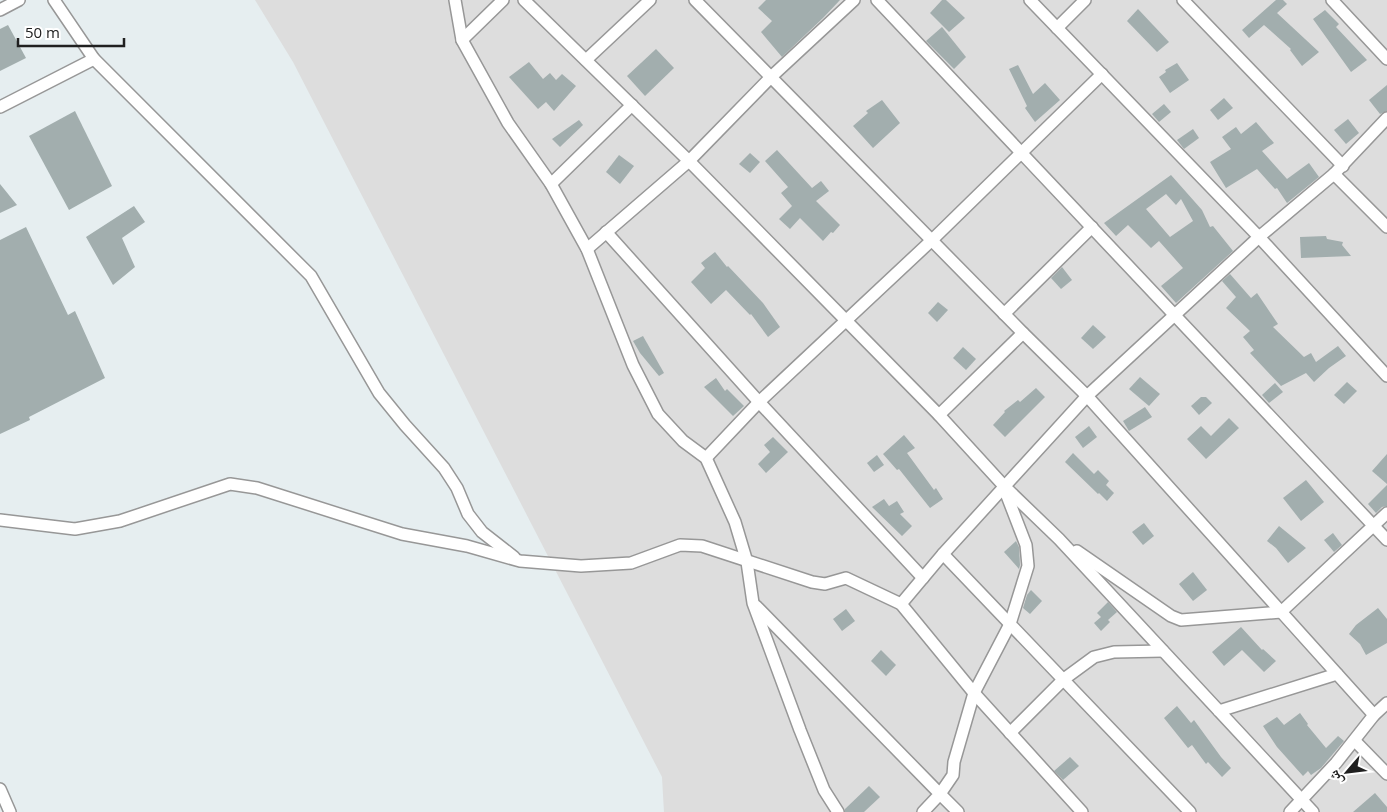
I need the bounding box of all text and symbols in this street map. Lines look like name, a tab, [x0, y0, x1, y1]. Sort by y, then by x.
scale bar	[18, 15, 124, 47]
text: 50 m	[25, 22, 60, 42]
north arrow	[1322, 747, 1372, 797]
text: ش	[1323, 767, 1347, 789]

